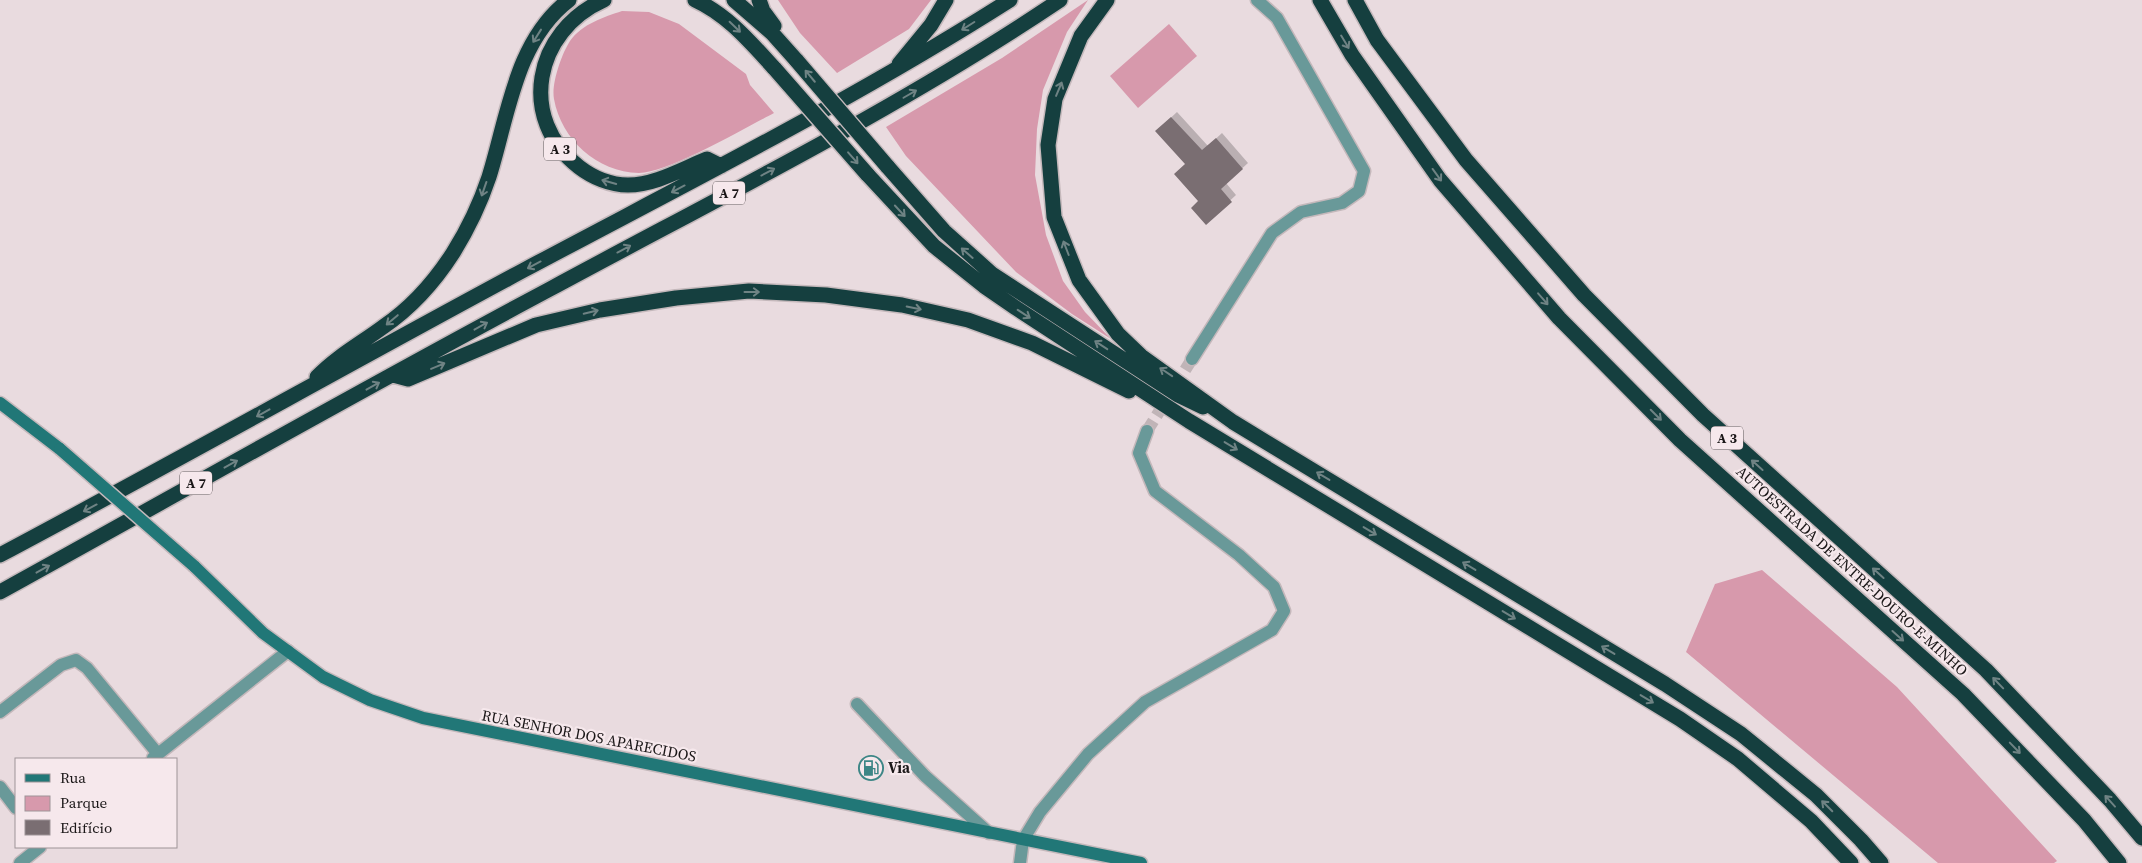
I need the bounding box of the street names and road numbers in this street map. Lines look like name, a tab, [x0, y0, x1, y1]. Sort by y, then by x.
road number: A 3	[544, 138, 576, 160]
road number: A 7	[713, 182, 745, 204]
road number: A 3	[1711, 426, 1743, 449]
street label: AUTOESTRADA DE ENTRE-DOURO-E-MINHO	[1732, 461, 1973, 680]
road number: A 7	[180, 472, 212, 494]
street label: RUA SENHOR DOS APARECIDOS	[480, 704, 698, 767]

